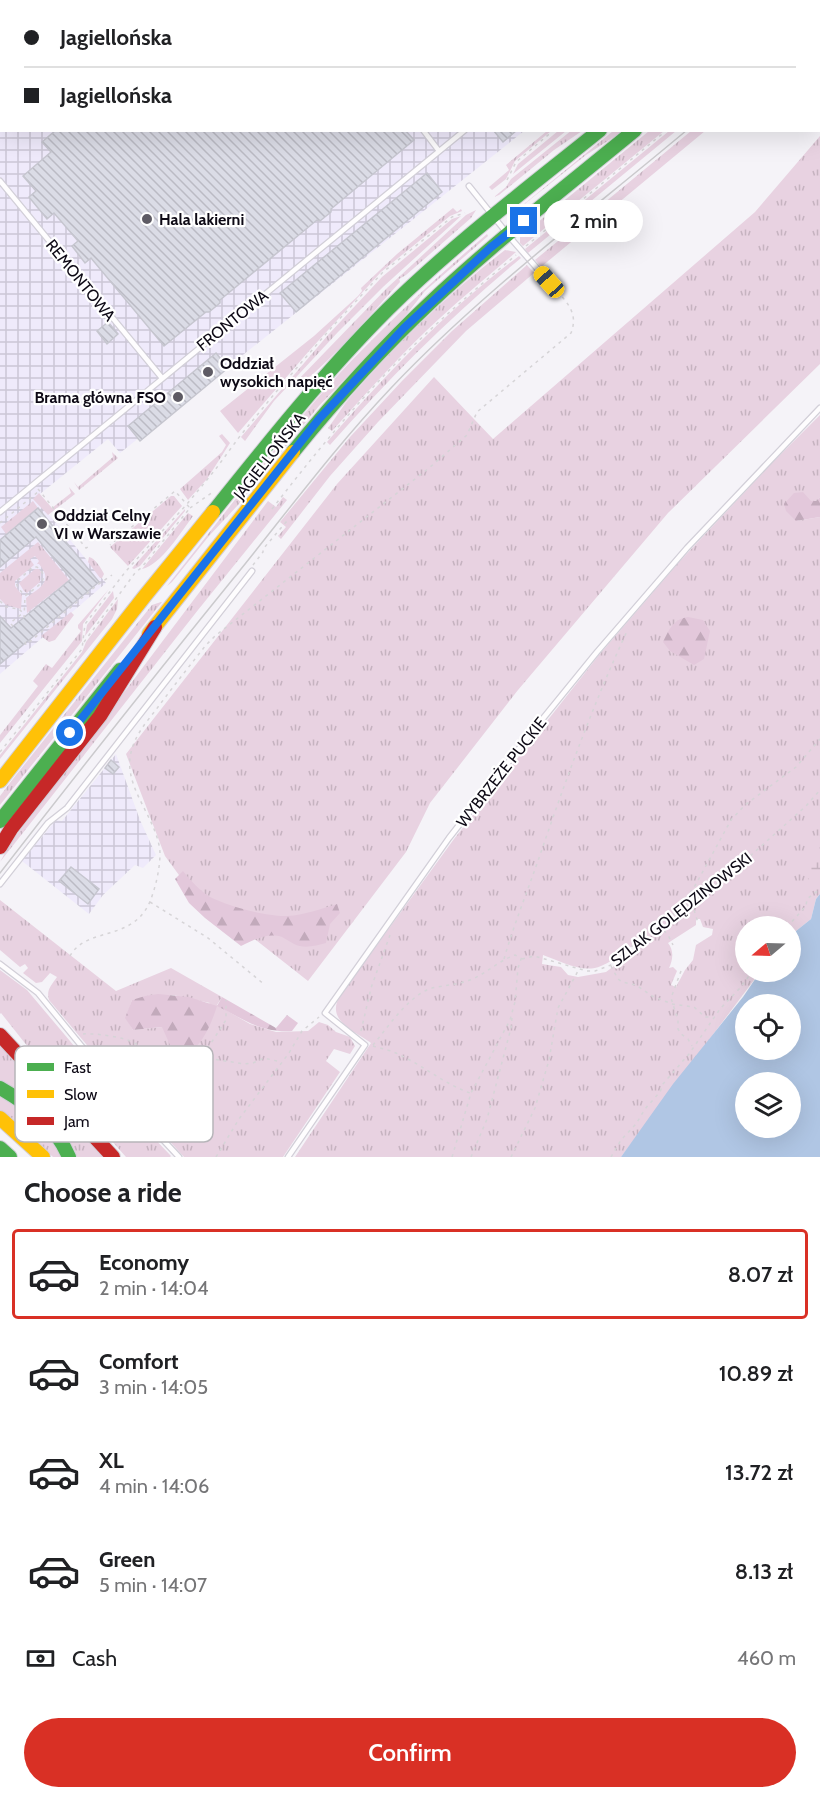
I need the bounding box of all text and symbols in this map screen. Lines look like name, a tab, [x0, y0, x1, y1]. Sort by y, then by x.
text: Jagiellońska	[60, 24, 172, 51]
text: Jagiellońska	[60, 82, 172, 109]
callout: 2 min	[545, 200, 644, 242]
route end	[510, 207, 537, 234]
text: 2 min	[569, 209, 618, 233]
place label: Hala lakierni	[159, 210, 244, 229]
marker: Hala lakierni	[140, 212, 154, 226]
street label: REMONTOWA	[42, 236, 119, 325]
car	[530, 263, 568, 301]
street label: FRONTOWA	[193, 286, 272, 355]
place label: Oddział wysokich napięć	[220, 354, 333, 391]
marker: Oddział wysokich napięć	[201, 365, 215, 379]
place label: Brama główna FSO	[34, 388, 166, 407]
marker: Brama główna FSO	[171, 390, 185, 404]
street label: JAGIELLOŃSKA	[229, 409, 309, 504]
place label: Oddział Celny VI w Warszawie	[54, 506, 161, 543]
marker: Oddział Celny VI w Warszawie	[35, 517, 49, 531]
street label: WYBRZEŻE PUCKIE	[452, 713, 550, 831]
route start	[56, 719, 83, 746]
street label: SZLAK GOLĘDZINOWSKI	[607, 848, 756, 970]
north arrow	[735, 916, 801, 982]
map controls	[735, 916, 801, 1138]
button: locate	[735, 994, 801, 1060]
legend	[15, 1046, 213, 1142]
text: Fast	[64, 1058, 92, 1077]
button: layers	[735, 1072, 801, 1138]
text: Slow	[64, 1085, 98, 1104]
text: Jam	[63, 1112, 90, 1131]
text: Choose a ride	[24, 1176, 182, 1209]
icon: car	[27, 1247, 81, 1301]
text: Economy	[99, 1249, 189, 1276]
text: 8.07 zł	[728, 1261, 793, 1288]
text: 2 min · 14:04	[99, 1276, 208, 1300]
icon: car	[27, 1346, 81, 1400]
text: Comfort	[99, 1348, 178, 1375]
text: 10.89 zł	[719, 1360, 793, 1387]
text: 3 min · 14:05	[99, 1375, 208, 1399]
icon: car	[27, 1445, 81, 1499]
text: XL	[99, 1447, 124, 1474]
text: 13.72 zł	[725, 1459, 793, 1486]
text: 4 min · 14:06	[99, 1474, 209, 1498]
icon: car	[27, 1544, 81, 1598]
text: Green	[99, 1546, 155, 1573]
text: 8.13 zł	[735, 1558, 793, 1585]
text: 5 min · 14:07	[99, 1573, 207, 1597]
icon: cash	[24, 1642, 57, 1675]
text: Cash	[72, 1645, 117, 1672]
text: 460 m	[737, 1646, 796, 1670]
button: Confirm	[24, 1718, 796, 1787]

